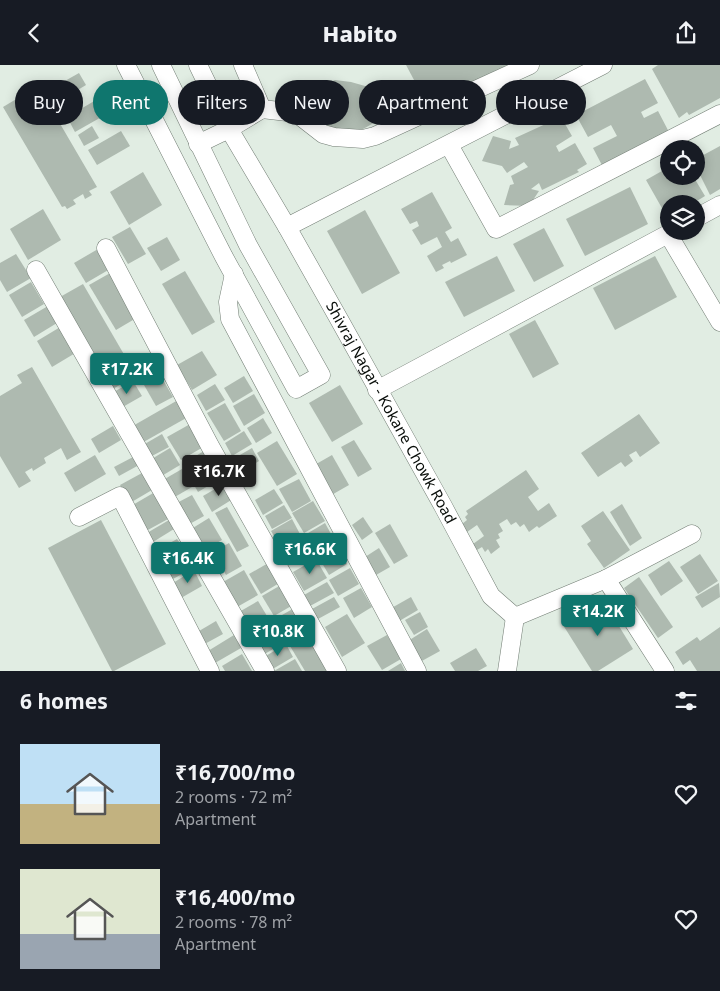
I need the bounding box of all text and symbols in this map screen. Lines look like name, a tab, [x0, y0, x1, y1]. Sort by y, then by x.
text: Habito	[323, 18, 397, 48]
icon: back	[20, 19, 48, 47]
icon: share	[672, 19, 700, 47]
chip: Buy	[15, 80, 83, 125]
chip: Rent	[93, 80, 168, 125]
chip: Filters	[178, 80, 265, 125]
chip: New	[275, 80, 349, 125]
chip: Apartment	[359, 80, 486, 125]
chip: House	[496, 80, 586, 125]
map controls	[660, 140, 705, 240]
button: locate	[660, 140, 705, 185]
button: layers	[660, 195, 705, 240]
street label: Shivraj Nagar - Kokane Chowk Road	[322, 297, 461, 527]
pin: ₹17.2K	[86, 353, 168, 395]
text: ₹17.2K	[101, 358, 153, 380]
pin: ₹16.7K	[178, 455, 260, 497]
text: ₹16.7K	[193, 460, 245, 482]
pin: ₹16.6K	[269, 533, 351, 575]
text: ₹16.6K	[284, 538, 336, 560]
pin: ₹16.4K	[147, 541, 229, 584]
text: ₹16.4K	[162, 547, 214, 569]
pin: ₹14.2K	[557, 595, 639, 637]
text: ₹14.2K	[572, 600, 624, 622]
pin: ₹10.8K	[237, 615, 319, 657]
text: ₹10.8K	[252, 620, 304, 642]
text: 6 homes	[20, 687, 108, 715]
icon: filters	[672, 687, 700, 715]
text: ₹16,700/mo	[175, 758, 295, 786]
icon: home	[60, 764, 120, 824]
icon: heart	[672, 780, 700, 808]
text: 2 rooms · 72 m²	[175, 786, 292, 808]
text: Apartment	[175, 808, 256, 830]
text: ₹16,400/mo	[175, 883, 295, 911]
icon: home	[60, 889, 120, 949]
icon: heart	[672, 905, 700, 933]
text: 2 rooms · 78 m²	[175, 911, 292, 933]
text: Apartment	[175, 933, 256, 955]

